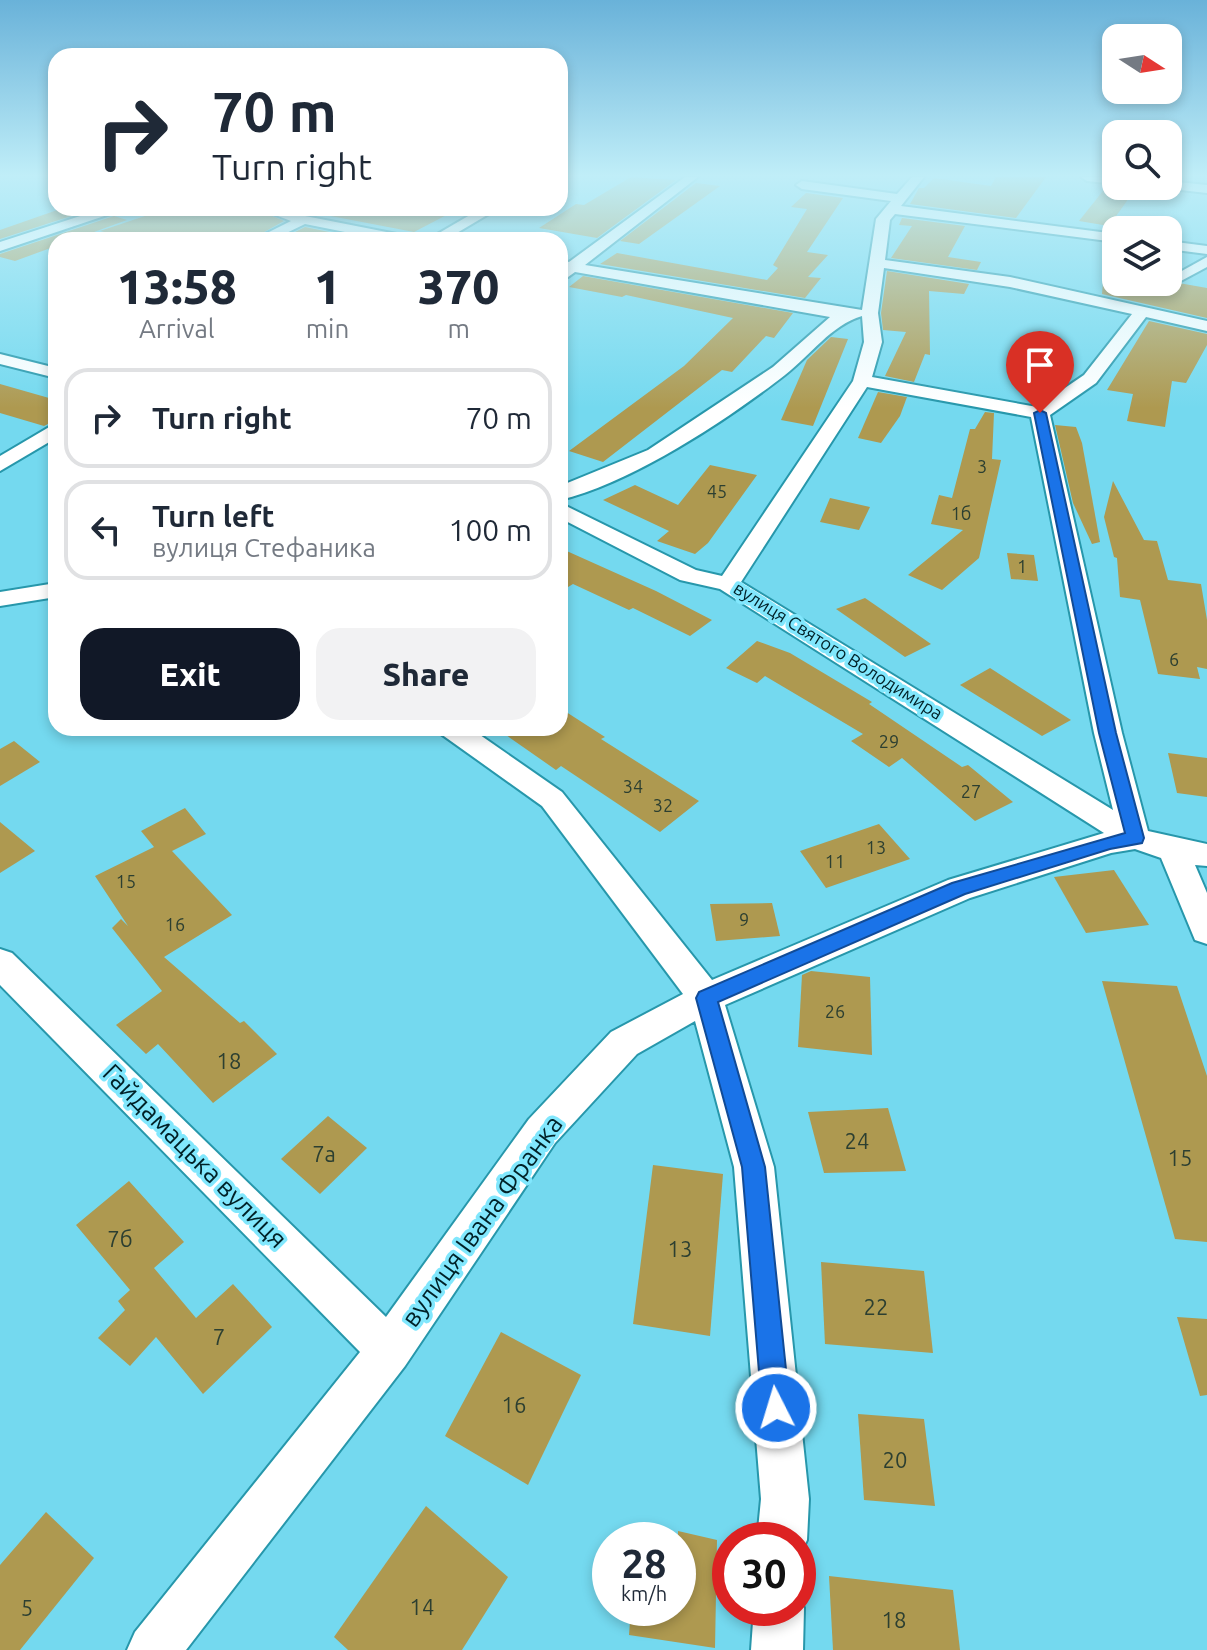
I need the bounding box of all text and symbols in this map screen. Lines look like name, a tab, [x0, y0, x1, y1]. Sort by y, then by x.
north arrow	[1102, 24, 1182, 104]
map controls	[1102, 24, 1182, 296]
icon: right	[80, 80, 184, 184]
text: 70 m	[212, 80, 337, 143]
button: search	[1102, 120, 1182, 200]
text: Turn right	[212, 146, 372, 187]
button: layers	[1102, 216, 1182, 296]
text: 13:58	[117, 259, 237, 313]
text: 1	[314, 259, 341, 313]
text: 370	[418, 259, 499, 313]
text: Arrival	[139, 314, 215, 343]
text: min	[306, 314, 349, 343]
text: m	[447, 314, 470, 343]
pin	[1006, 331, 1074, 413]
icon: arrive	[1018, 343, 1062, 387]
icon: right	[84, 396, 128, 440]
text: Turn right	[152, 401, 292, 435]
text: 70 m	[465, 401, 532, 435]
house number: 3	[977, 456, 987, 476]
house number: 45	[707, 481, 727, 501]
text: Turn left	[152, 499, 274, 533]
house number: 1б	[951, 503, 971, 523]
icon: left	[84, 508, 128, 552]
text: 100 m	[448, 513, 532, 547]
text: вулиця Стефаника	[152, 533, 376, 562]
house number: 1	[1017, 556, 1027, 576]
street label: вулиця Святого Володимира	[730, 577, 947, 723]
button: Exit	[80, 628, 300, 720]
button: Share	[316, 628, 536, 720]
house number: 6	[1169, 649, 1179, 669]
house number: 29	[879, 731, 899, 751]
house number: 34	[623, 776, 643, 796]
house number: 27	[961, 781, 981, 801]
house number: 32	[653, 795, 673, 815]
house number: 13	[866, 837, 886, 857]
house number: 11	[825, 851, 845, 871]
house number: 15	[116, 871, 136, 891]
house number: 9	[739, 909, 749, 929]
house number: 16	[165, 914, 185, 934]
house number: 26	[825, 1001, 845, 1021]
house number: 18	[217, 1048, 241, 1073]
street label: Гайдамацька вулиця	[98, 1058, 293, 1253]
street label: вулиця Івана Франка	[395, 1110, 568, 1332]
house number: 24	[845, 1128, 869, 1153]
house number: 7а	[312, 1141, 336, 1166]
house number: 15	[1168, 1145, 1192, 1170]
house number: 7б	[107, 1226, 133, 1251]
house number: 13	[668, 1236, 692, 1261]
house number: 22	[864, 1294, 888, 1319]
house number: 7	[213, 1324, 225, 1349]
position arrow	[734, 1366, 818, 1450]
house number: 16	[502, 1392, 526, 1417]
house number: 20	[883, 1447, 907, 1472]
speed limit sign: 30	[712, 1522, 816, 1626]
text: 28	[621, 1541, 667, 1586]
text: km/h	[621, 1582, 667, 1605]
house number: 14	[410, 1594, 434, 1619]
house number: 5	[21, 1595, 33, 1620]
house number: 18	[882, 1607, 906, 1632]

